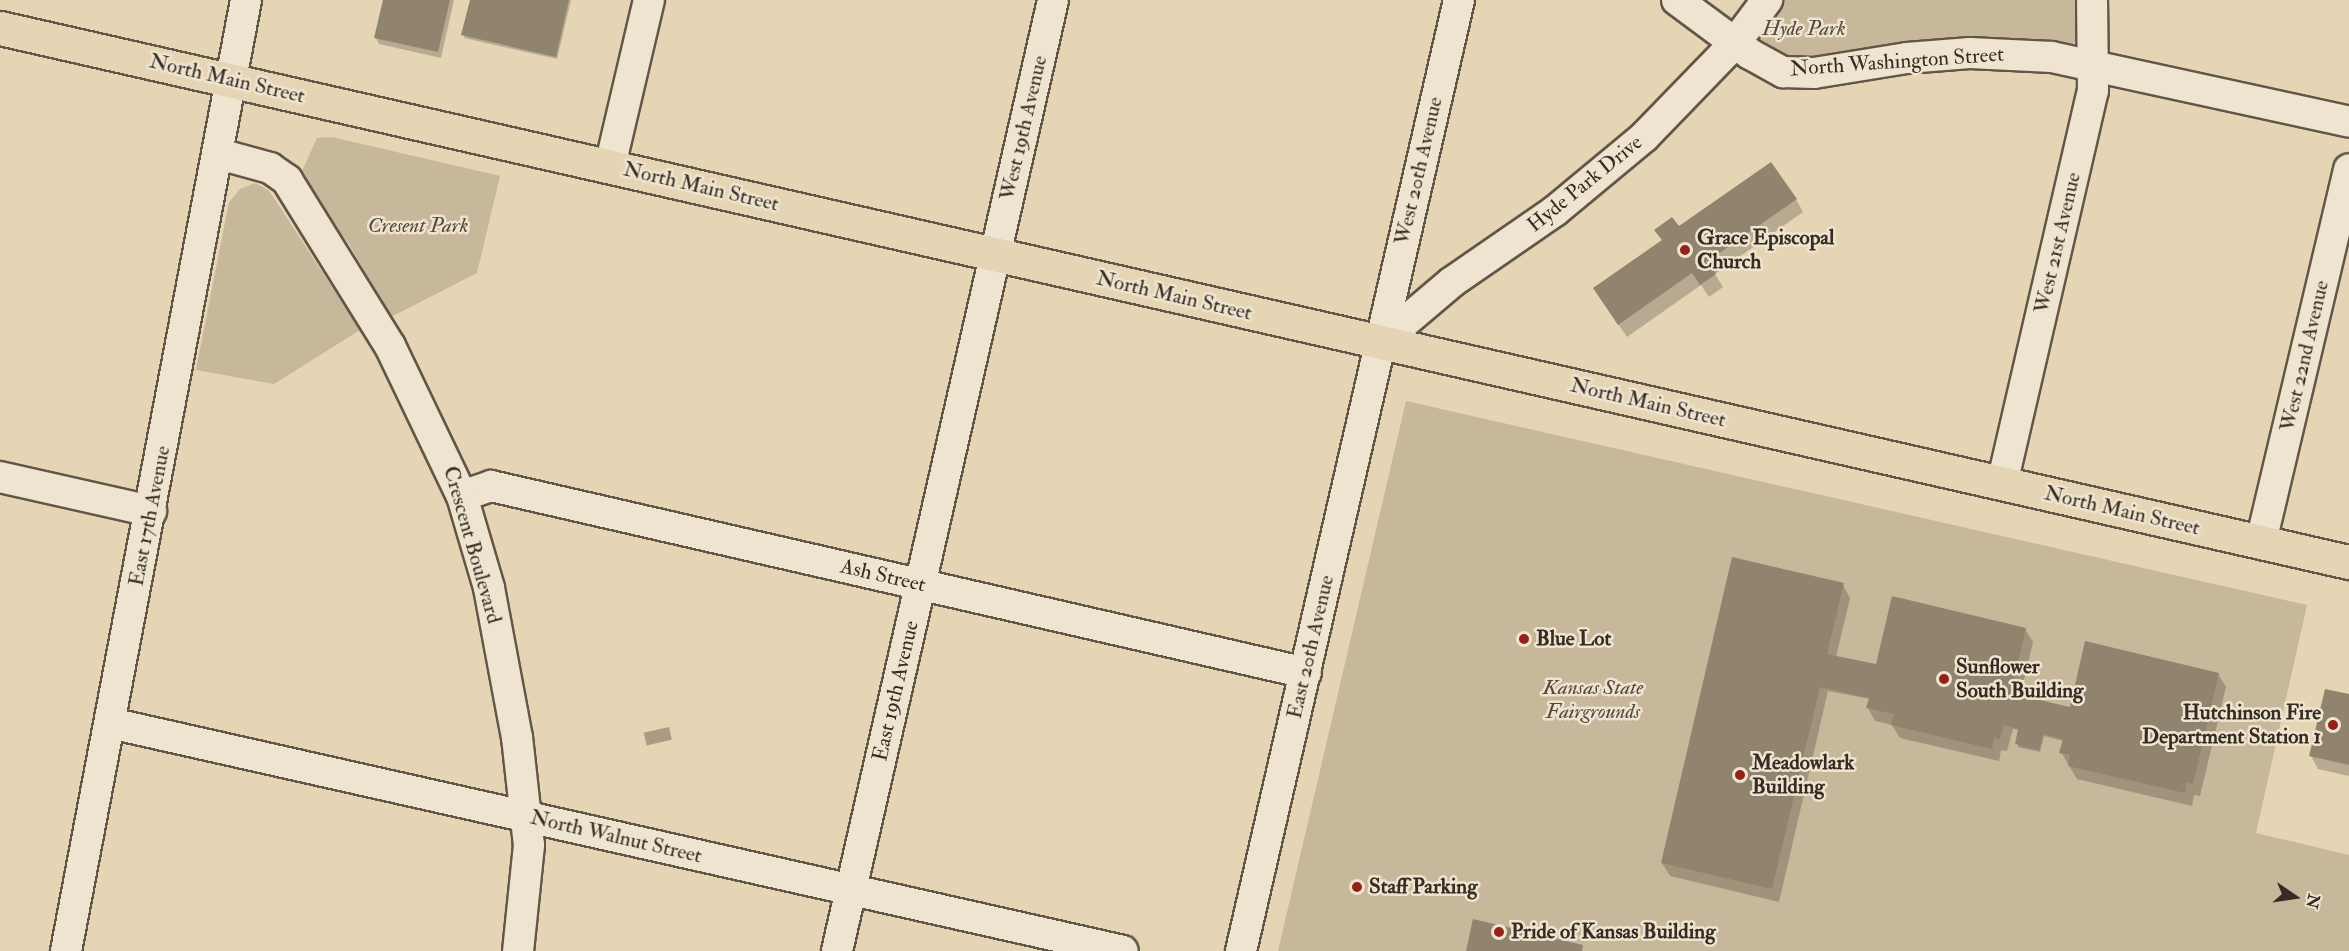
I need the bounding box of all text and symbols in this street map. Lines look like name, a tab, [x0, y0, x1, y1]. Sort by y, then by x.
park label: Hyde Park	[1762, 16, 1846, 42]
street label: North Washington Street	[1789, 42, 2005, 82]
street label: North Main Street	[147, 49, 307, 109]
street label: West 19th Avenue	[995, 53, 1053, 203]
street label: West 20th Avenue	[1390, 95, 1448, 247]
street label: Hyde Park Drive	[1523, 130, 1647, 238]
street label: North Main Street	[621, 157, 781, 217]
street label: West 21st Avenue	[2030, 170, 2086, 316]
park label: Cresent Park	[368, 213, 468, 239]
place label: Grace Episcopal Church	[1697, 225, 1834, 275]
marker: Grace Episcopal Church	[1678, 243, 1692, 257]
street label: North Main Street	[1094, 266, 1254, 326]
street label: West 22nd Avenue	[2275, 278, 2335, 434]
street label: North Main Street	[1568, 373, 1728, 433]
street label: East 17th Avenue	[124, 444, 176, 588]
street label: Crescent Boulevard	[437, 463, 507, 627]
street label: North Main Street	[2042, 481, 2202, 541]
street label: Ash Street	[838, 554, 928, 598]
street label: East 20th Avenue	[1282, 573, 1340, 721]
street label: East 19th Avenue	[868, 618, 924, 764]
place label: Blue Lot	[1536, 626, 1611, 652]
marker: Blue Lot	[1517, 632, 1531, 646]
place label: Sunflower South Building	[1956, 654, 2083, 704]
marker: Sunflower South Building	[1937, 672, 1951, 686]
park label: Kansas State Fairgrounds	[1543, 675, 1643, 725]
place label: Hutchinson Fire Department Station 1	[2142, 700, 2321, 750]
marker: Hutchinson Fire Department Station 1	[2326, 718, 2340, 732]
place label: Meadowlark Building	[1752, 750, 1854, 800]
marker: Meadowlark Building	[1733, 768, 1747, 782]
street label: North Walnut Street	[528, 805, 704, 869]
north arrow	[2265, 867, 2325, 927]
place label: Staff Parking	[1369, 874, 1478, 900]
marker: Staff Parking	[1350, 880, 1364, 894]
text: N	[2301, 892, 2324, 910]
place label: Pride of Kansas Building	[1511, 919, 1715, 945]
marker: Pride of Kansas Building	[1492, 925, 1506, 939]

